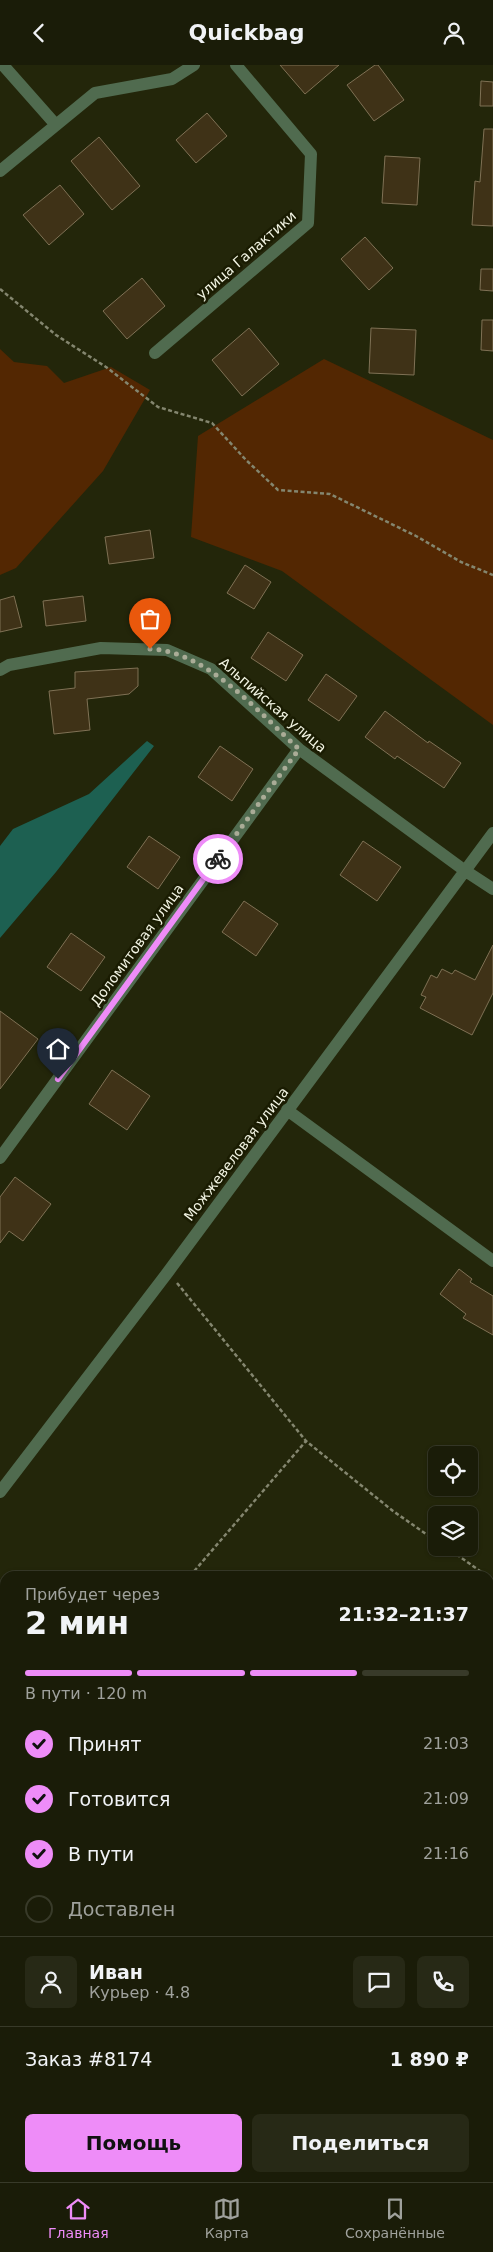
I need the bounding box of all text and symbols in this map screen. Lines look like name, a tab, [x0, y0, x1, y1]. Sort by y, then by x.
icon: back	[25, 19, 53, 47]
icon: person	[440, 19, 468, 47]
text: Quickbag	[189, 20, 304, 45]
street label: улица Галактики	[193, 207, 299, 303]
pin	[129, 598, 171, 649]
icon: bag	[136, 605, 164, 633]
street label: Альпийская улица	[216, 654, 330, 756]
courier	[193, 834, 243, 884]
icon: bike	[204, 845, 232, 873]
street label: Доломитовая улица	[87, 881, 187, 1009]
pin	[37, 1028, 79, 1079]
icon: home	[44, 1035, 72, 1063]
street label: Можжевеловая улица	[181, 1084, 291, 1224]
map controls	[428, 1446, 478, 1556]
button: locate	[428, 1446, 478, 1496]
button: layers	[428, 1506, 478, 1556]
text: Прибудет через	[25, 1585, 160, 1604]
text: 21:32–21:37	[339, 1603, 469, 1625]
text: 2 мин	[25, 1604, 129, 1642]
text: В пути · 120 m	[25, 1684, 147, 1703]
icon: check	[25, 1730, 53, 1758]
text: Принят	[68, 1733, 142, 1755]
text: 21:03	[423, 1734, 469, 1753]
icon: check	[25, 1785, 53, 1813]
text: Готовится	[68, 1788, 170, 1810]
text: 21:09	[423, 1789, 469, 1808]
icon: check	[25, 1840, 53, 1868]
text: В пути	[68, 1843, 134, 1865]
text: 21:16	[423, 1844, 469, 1863]
text: Доставлен	[68, 1898, 175, 1920]
button: person	[25, 1956, 77, 2008]
button: chat	[353, 1956, 405, 2008]
button: phone	[417, 1956, 469, 2008]
text: Иван	[89, 1961, 143, 1983]
text: Курьер · 4.8	[89, 1983, 190, 2002]
text: Заказ #8174	[25, 2048, 152, 2070]
text: 1 890 ₽	[390, 2048, 469, 2070]
button: Помощь	[25, 2114, 242, 2172]
button: Поделиться	[252, 2114, 469, 2172]
tab: Главная	[48, 2195, 109, 2241]
tab: Карта	[205, 2195, 249, 2241]
tab: Сохранённые	[345, 2195, 445, 2241]

